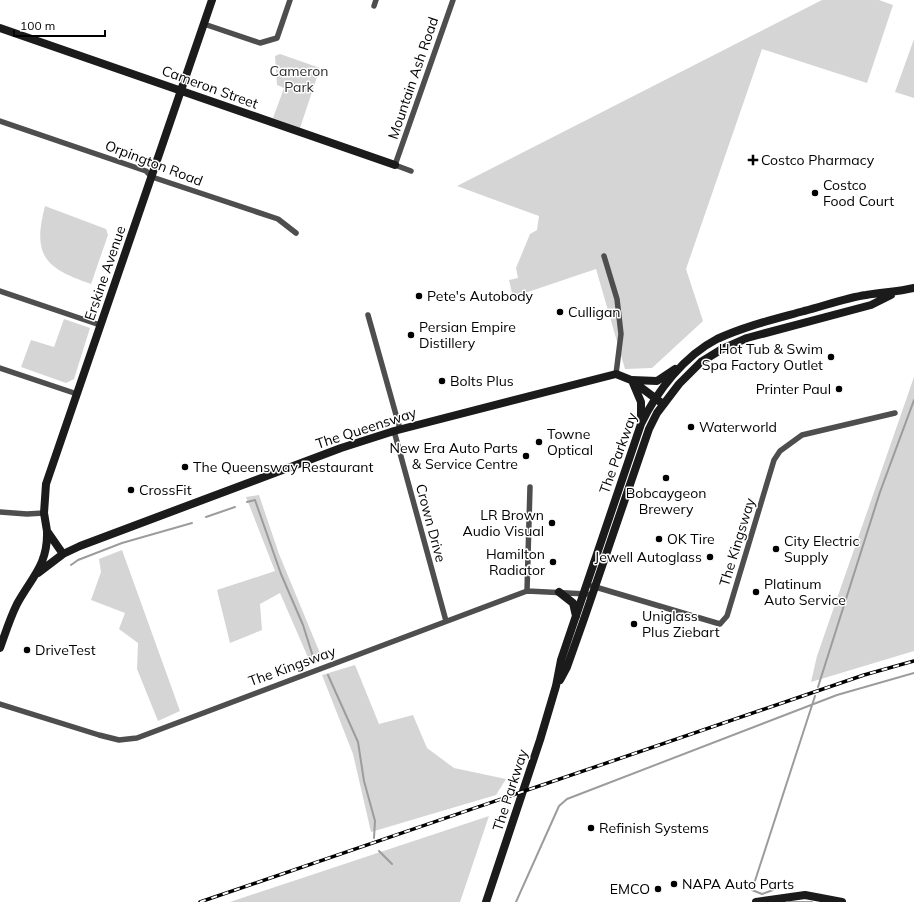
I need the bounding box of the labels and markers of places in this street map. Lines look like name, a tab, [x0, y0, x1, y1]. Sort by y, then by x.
place label: Costco Pharmacy	[761, 151, 875, 169]
marker: Costco Pharmacy	[748, 155, 758, 165]
place label: Costco Food Court	[823, 176, 894, 210]
marker: Costco Food Court	[810, 188, 820, 198]
place label: Pete's Autobody	[427, 287, 534, 305]
marker: Pete's Autobody	[414, 291, 424, 301]
place label: Culligan	[568, 303, 621, 321]
marker: Culligan	[555, 307, 565, 317]
place label: Persian Empire Distillery	[419, 318, 516, 352]
marker: Persian Empire Distillery	[406, 330, 416, 340]
place label: Hot Tub & Swim Spa Factory Outlet	[702, 340, 823, 374]
marker: Hot Tub & Swim Spa Factory Outlet	[826, 352, 836, 362]
place label: Bolts Plus	[450, 372, 514, 390]
marker: Bolts Plus	[437, 376, 447, 386]
place label: Printer Paul	[756, 380, 831, 398]
marker: Printer Paul	[834, 384, 844, 394]
place label: Waterworld	[699, 418, 777, 436]
marker: Waterworld	[686, 422, 696, 432]
place label: Towne Optical	[547, 425, 593, 459]
marker: Towne Optical	[534, 437, 544, 447]
place label: New Era Auto Parts & Service Centre	[390, 439, 518, 473]
marker: New Era Auto Parts & Service Centre	[521, 451, 531, 461]
place label: The Queensway Restaurant	[193, 458, 374, 476]
marker: The Queensway Restaurant	[180, 462, 190, 472]
marker: Bobcaygeon Brewery	[661, 473, 671, 483]
place label: CrossFit	[139, 481, 192, 499]
place label: Bobcaygeon Brewery	[626, 484, 706, 518]
marker: CrossFit	[126, 485, 136, 495]
place label: LR Brown Audio Visual	[462, 506, 544, 540]
marker: LR Brown Audio Visual	[547, 518, 557, 528]
place label: OK Tire	[667, 530, 715, 548]
place label: City Electric Supply	[784, 532, 859, 566]
marker: OK Tire	[654, 534, 664, 544]
marker: City Electric Supply	[771, 544, 781, 554]
place label: Hamilton Radiator	[486, 545, 546, 579]
place label: Jewell Autoglass	[595, 548, 702, 566]
marker: Jewell Autoglass	[705, 552, 715, 562]
marker: Hamilton Radiator	[548, 557, 558, 567]
place label: Platinum Auto Service	[764, 575, 846, 609]
marker: Platinum Auto Service	[751, 587, 761, 597]
place label: Uniglass Plus Ziebart	[642, 607, 720, 641]
marker: Uniglass Plus Ziebart	[629, 619, 639, 629]
place label: DriveTest	[35, 641, 96, 659]
marker: DriveTest	[22, 645, 32, 655]
place label: Refinish Systems	[599, 819, 709, 837]
marker: Refinish Systems	[586, 823, 596, 833]
place label: NAPA Auto Parts	[682, 875, 794, 893]
marker: NAPA Auto Parts	[669, 879, 679, 889]
place label: EMCO	[610, 880, 650, 898]
marker: EMCO	[653, 884, 663, 894]

